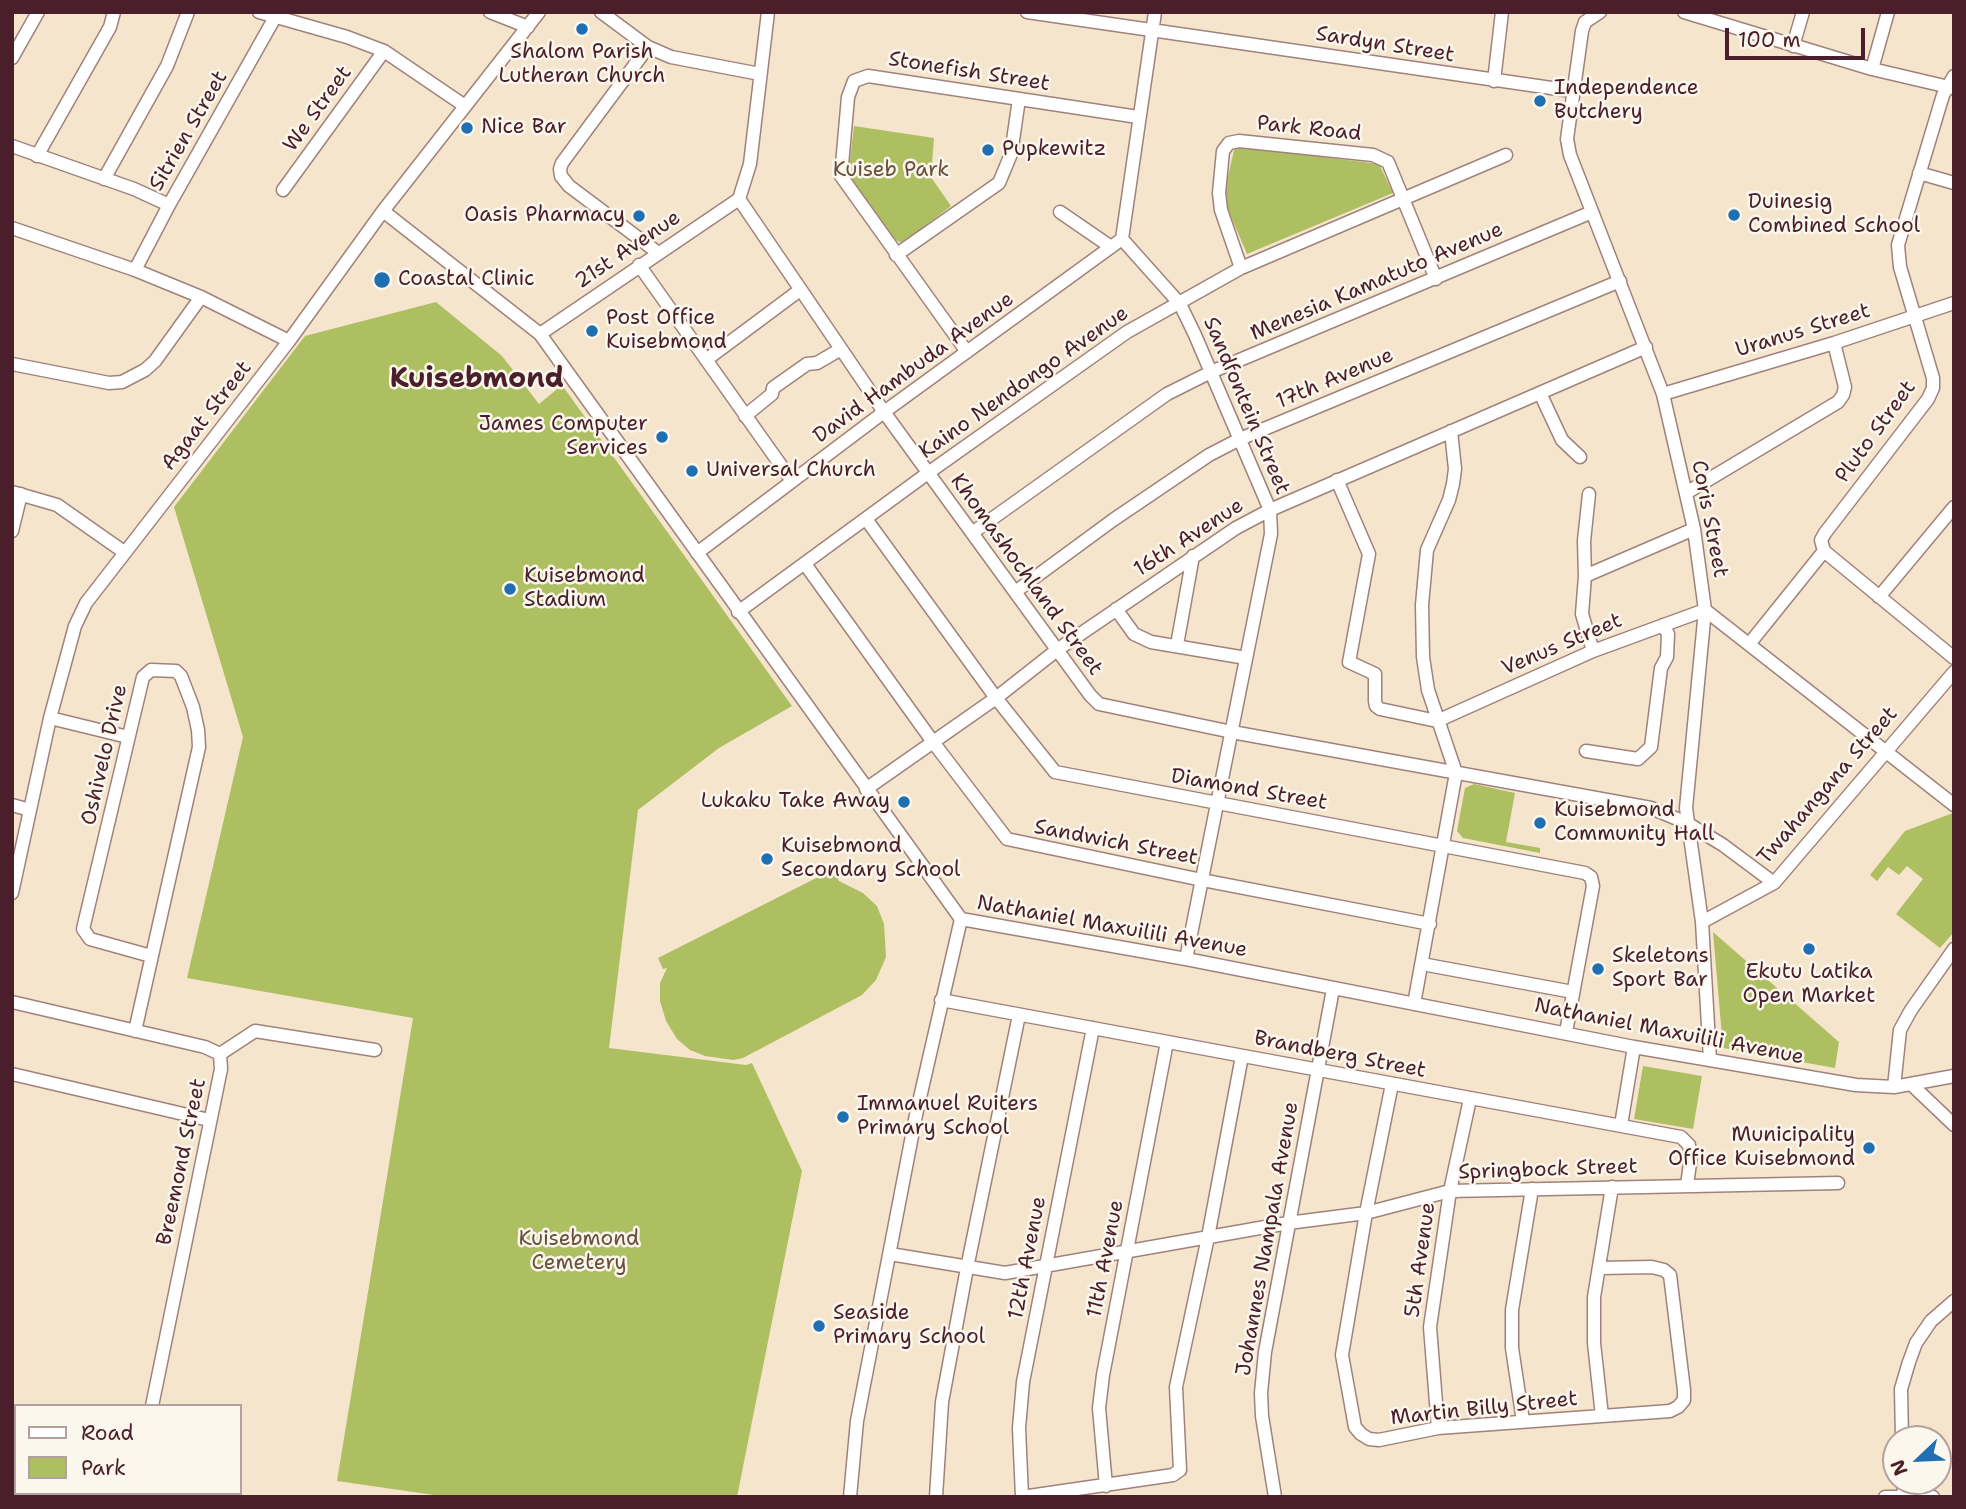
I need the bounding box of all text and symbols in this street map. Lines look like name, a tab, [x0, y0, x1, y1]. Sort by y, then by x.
scale bar	[1728, 14, 1868, 58]
marker: Shalom Parish Lutheran Church	[574, 21, 590, 37]
street label: Sardyn Street	[1314, 22, 1456, 68]
text: 100 m	[1738, 26, 1801, 54]
place label: Shalom Parish Lutheran Church	[499, 40, 665, 90]
street label: Stonefish Street	[887, 47, 1051, 97]
street label: We Street	[278, 61, 358, 157]
street label: Sitrien Street	[144, 66, 234, 196]
place label: Independence Butchery	[1554, 76, 1699, 126]
marker: Independence Butchery	[1532, 93, 1548, 109]
street label: Park Road	[1255, 111, 1363, 147]
place label: Nice Bar	[481, 115, 567, 141]
marker: Nice Bar	[459, 120, 475, 136]
place label: Pupkewitz	[1002, 137, 1106, 163]
marker: Pupkewitz	[980, 142, 996, 158]
park label: Kuiseb Park	[833, 158, 949, 184]
place label: Duinesig Combined School	[1748, 190, 1920, 240]
place label: Oasis Pharmacy	[464, 203, 625, 229]
street label: 21st Avenue	[570, 205, 686, 295]
marker: Duinesig Combined School	[1726, 207, 1742, 223]
marker: Oasis Pharmacy	[631, 208, 647, 224]
street label: Menesia Kamatuto Avenue	[1247, 217, 1507, 347]
place label: Coastal Clinic	[398, 267, 535, 293]
marker: Coastal Clinic	[372, 270, 392, 290]
street label: David Hambuda Avenue	[809, 287, 1019, 449]
street label: Uranus Street	[1733, 299, 1873, 363]
street label: Kaino Nendongo Avenue	[915, 301, 1133, 465]
place label: Post Office Kuisebmond	[606, 306, 727, 356]
street label: Sandfontein Street	[1197, 314, 1295, 498]
marker: Post Office Kuisebmond	[584, 323, 600, 339]
street label: 17th Avenue	[1272, 343, 1398, 415]
street label: Agaat Street	[156, 356, 258, 476]
district label: Kuisebmond	[390, 363, 564, 397]
street label: Pluto Street	[1830, 376, 1922, 488]
place label: James Computer Services	[478, 412, 648, 462]
marker: James Computer Services	[654, 429, 670, 445]
place label: Universal Church	[706, 458, 876, 484]
street label: Coris Street	[1685, 458, 1733, 580]
marker: Universal Church	[684, 463, 700, 479]
street label: Khomashochland Street	[944, 469, 1108, 681]
street label: 16th Avenue	[1130, 493, 1248, 583]
place label: Kuisebmond Stadium	[524, 564, 645, 614]
marker: Kuisebmond Stadium	[502, 581, 518, 597]
street label: Venus Street	[1498, 608, 1626, 682]
street label: Oshivelo Drive	[77, 682, 133, 828]
street label: Twahangana Street	[1753, 702, 1903, 870]
street label: Diamond Street	[1169, 764, 1329, 816]
place label: Lukaku Take Away	[701, 789, 890, 815]
marker: Lukaku Take Away	[896, 794, 912, 810]
place label: Kuisebmond Community Hall	[1554, 798, 1714, 848]
street label: Sandwich Street	[1032, 815, 1200, 871]
marker: Kuisebmond Community Hall	[1532, 815, 1548, 831]
place label: Kuisebmond Secondary School	[781, 834, 960, 884]
marker: Kuisebmond Secondary School	[759, 851, 775, 867]
street label: Nathaniel Maxuilili Avenue	[975, 891, 1249, 963]
marker: Ekutu Latika Open Market	[1801, 941, 1817, 957]
place label: Skeletons Sport Bar	[1612, 944, 1709, 994]
place label: Ekutu Latika Open Market	[1743, 960, 1875, 1010]
marker: Skeletons Sport Bar	[1590, 961, 1606, 977]
street label: Nathaniel Maxuilili Avenue	[1532, 993, 1806, 1071]
street label: Brandberg Street	[1252, 1026, 1428, 1084]
street label: Breemond Street	[152, 1076, 212, 1248]
place label: Immanuel Ruiters Primary School	[857, 1092, 1038, 1142]
street label: Johannes Nampala Avenue	[1231, 1100, 1305, 1378]
marker: Immanuel Ruiters Primary School	[835, 1109, 851, 1125]
place label: Municipality Office Kuisebmond	[1668, 1123, 1855, 1173]
marker: Municipality Office Kuisebmond	[1861, 1140, 1877, 1156]
street label: Springbock Street	[1458, 1154, 1638, 1186]
street label: 12th Avenue	[1004, 1194, 1052, 1322]
street label: 11th Avenue	[1082, 1198, 1130, 1320]
street label: 5th Avenue	[1400, 1201, 1442, 1319]
park label: Kuisebmond Cemetery	[519, 1227, 639, 1277]
place label: Seaside Primary School	[833, 1301, 985, 1351]
marker: Seaside Primary School	[811, 1318, 827, 1334]
street label: Martin Billy Street	[1389, 1387, 1579, 1431]
legend	[14, 1404, 242, 1495]
text: Road	[81, 1419, 134, 1447]
north arrow	[1882, 1425, 1952, 1495]
text: Park	[81, 1454, 126, 1482]
text: N	[1885, 1456, 1913, 1479]

